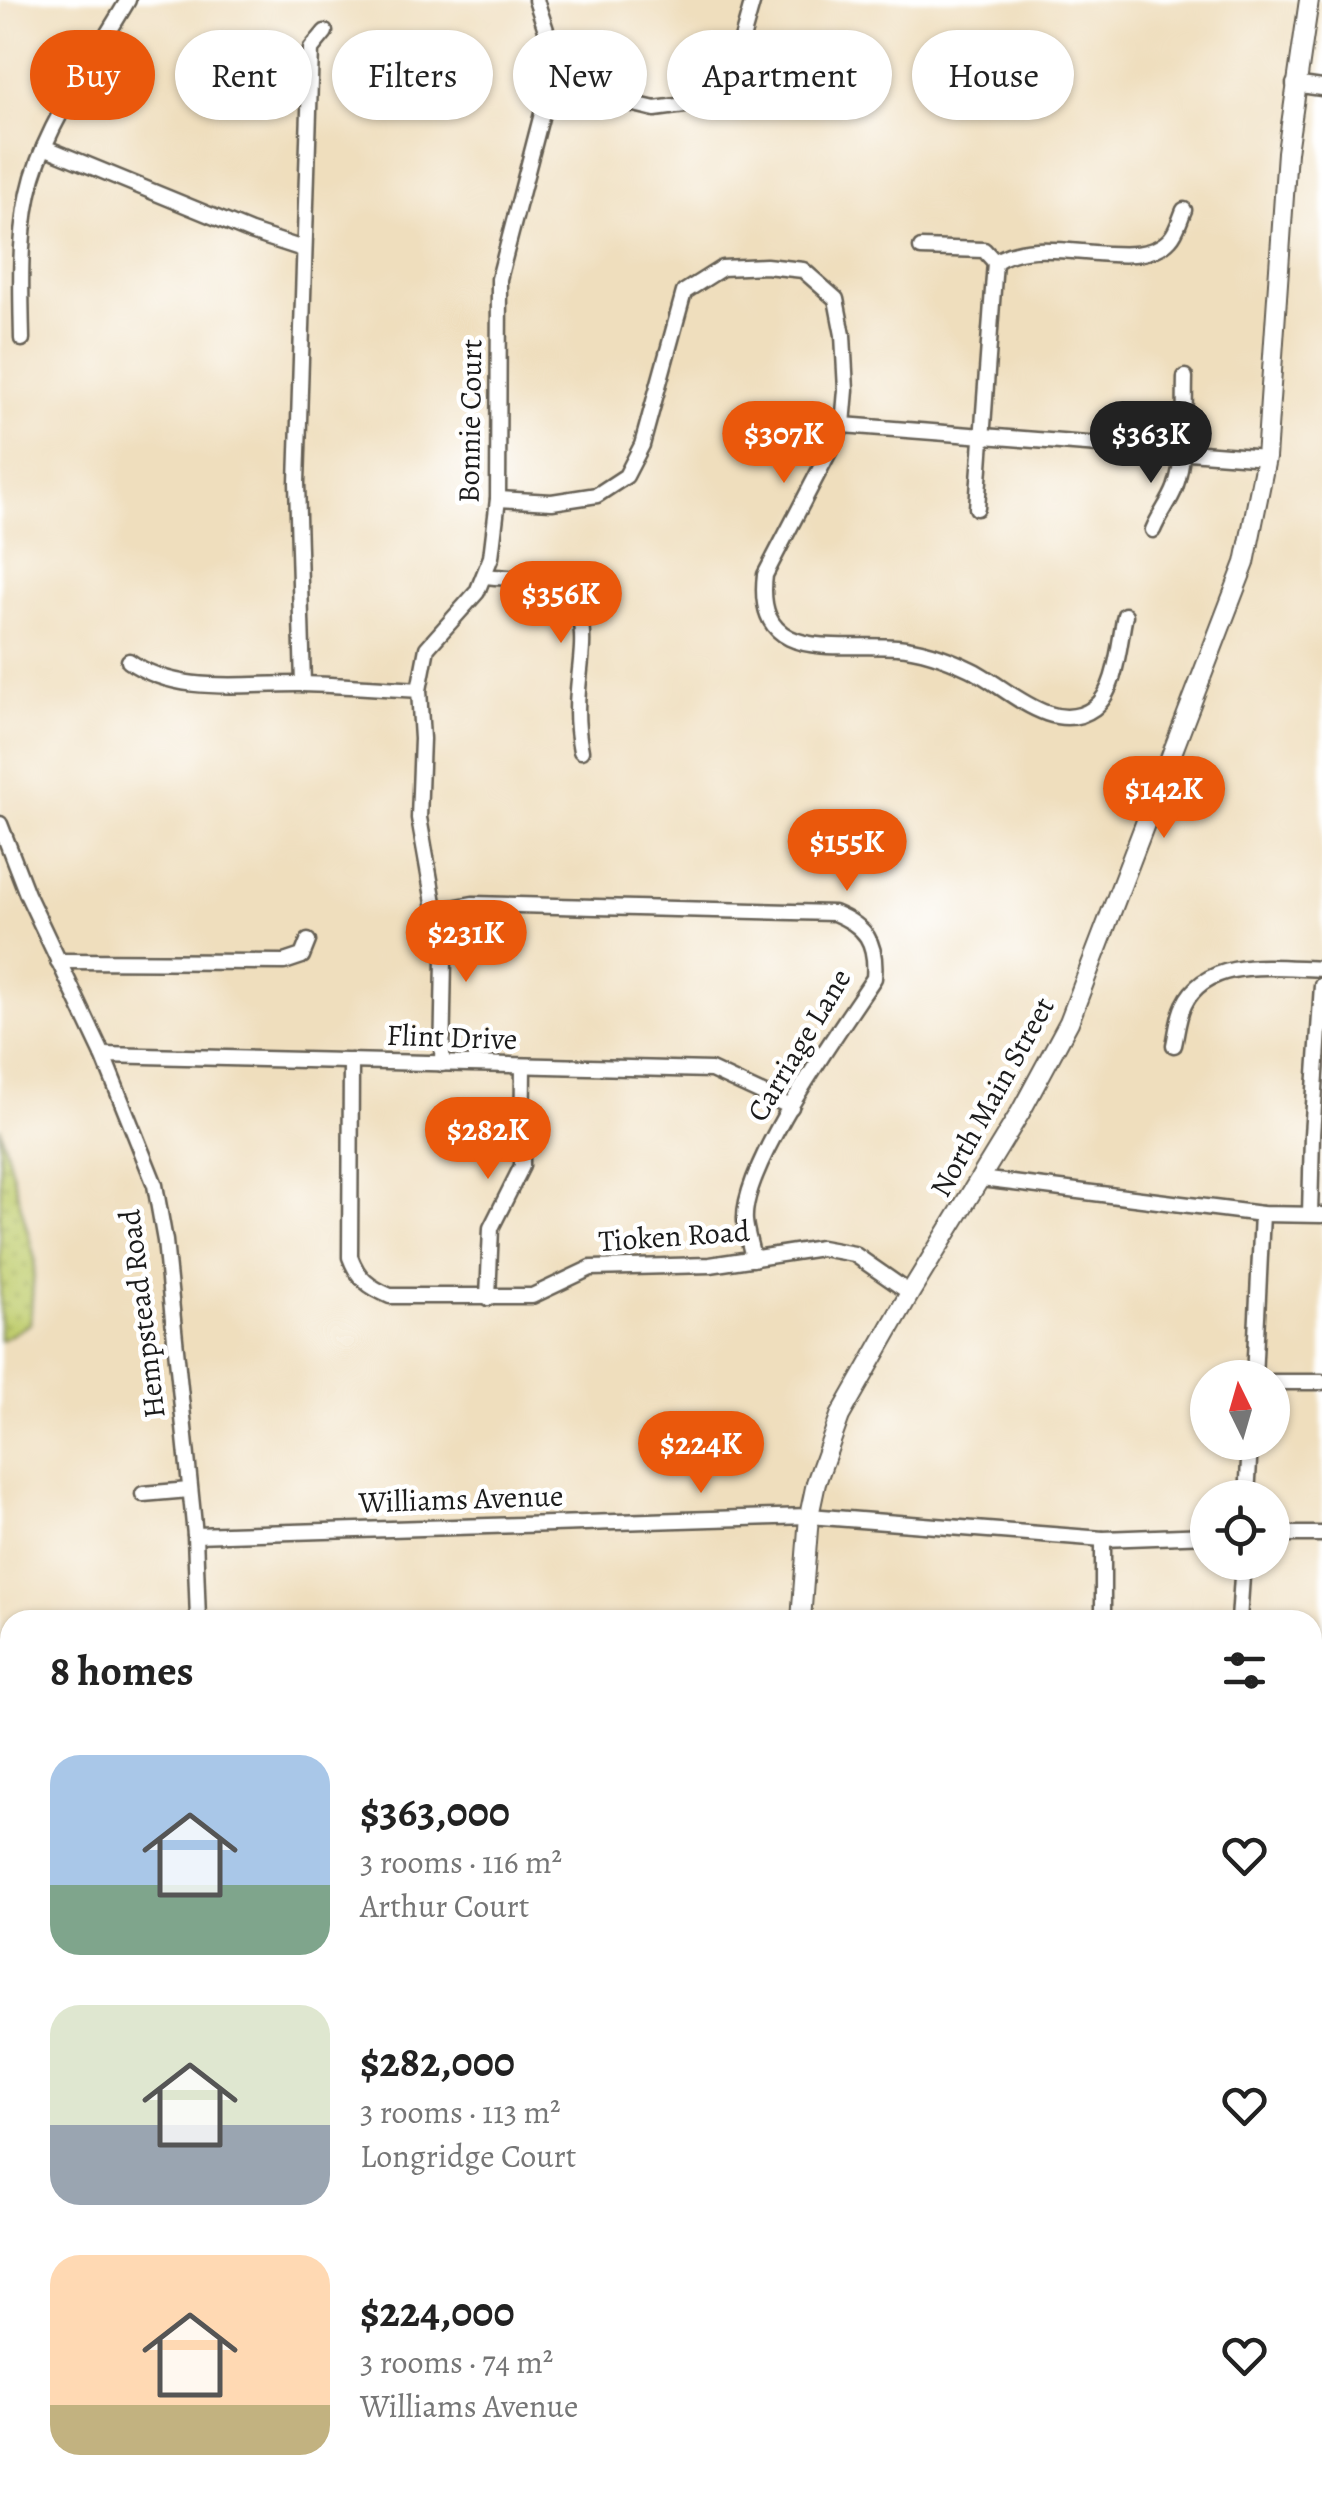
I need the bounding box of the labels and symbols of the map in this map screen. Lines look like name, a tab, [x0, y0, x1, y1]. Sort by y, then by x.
street label: Bonnie Court	[449, 339, 491, 503]
pin: $307K	[714, 401, 854, 486]
pin: $363K	[1081, 401, 1221, 486]
pin: $356K	[491, 561, 631, 646]
pin: $142K	[1094, 756, 1234, 841]
pin: $155K	[777, 809, 917, 894]
pin: $231K	[396, 900, 536, 985]
street label: Carriage Lane	[738, 961, 860, 1129]
street label: North Main Street	[920, 990, 1064, 1204]
street label: Flint Drive	[386, 1015, 518, 1059]
pin: $282K	[418, 1097, 558, 1182]
street label: Hempstead Road	[109, 1206, 175, 1421]
street label: Tioken Road	[597, 1211, 752, 1261]
north arrow	[1190, 1360, 1290, 1460]
pin: $224K	[631, 1411, 771, 1496]
street label: Williams Avenue	[357, 1475, 564, 1523]

